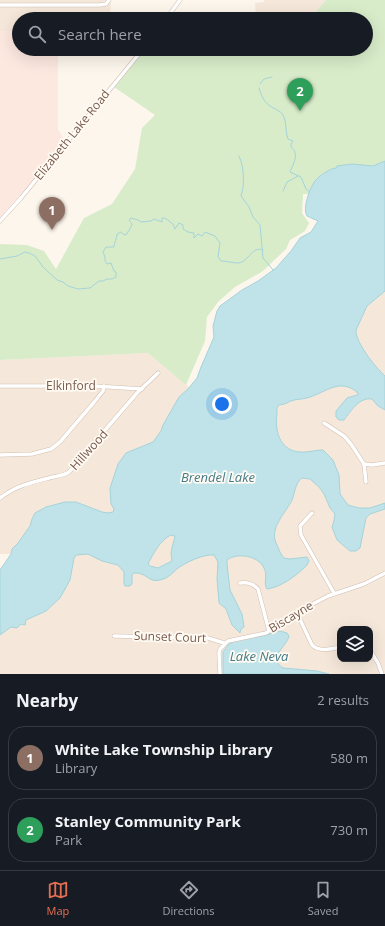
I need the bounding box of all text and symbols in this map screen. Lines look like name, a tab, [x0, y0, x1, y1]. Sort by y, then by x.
search box	[12, 12, 373, 56]
icon: search	[26, 23, 48, 45]
text: Search here	[58, 24, 142, 44]
pin: 2	[287, 78, 313, 111]
street label: Elizabeth Lake Road	[30, 86, 113, 183]
pin: 1	[39, 197, 65, 230]
street label: Elkinford	[46, 377, 96, 394]
your location	[212, 394, 232, 414]
street label: Hillwood	[66, 426, 111, 474]
water label: Brendel Lake	[181, 468, 255, 486]
street label: Biscayne	[265, 597, 316, 636]
map controls	[337, 626, 373, 662]
button: layers	[337, 626, 373, 662]
street label: Sunset Court	[134, 627, 207, 646]
water label: Lake Neva	[230, 647, 289, 665]
text: Nearby	[16, 689, 78, 712]
text: 2 results	[317, 691, 369, 709]
text: White Lake Township Library	[55, 739, 273, 759]
text: 1	[26, 749, 34, 767]
text: 580 m	[330, 749, 368, 767]
text: Library	[55, 759, 97, 777]
text: Stanley Community Park	[55, 811, 241, 831]
text: 2	[26, 821, 34, 839]
text: 730 m	[330, 821, 368, 839]
text: Park	[55, 831, 82, 849]
tab: Map	[47, 879, 69, 918]
tab: Directions	[163, 879, 215, 918]
tab: Saved	[308, 879, 338, 918]

